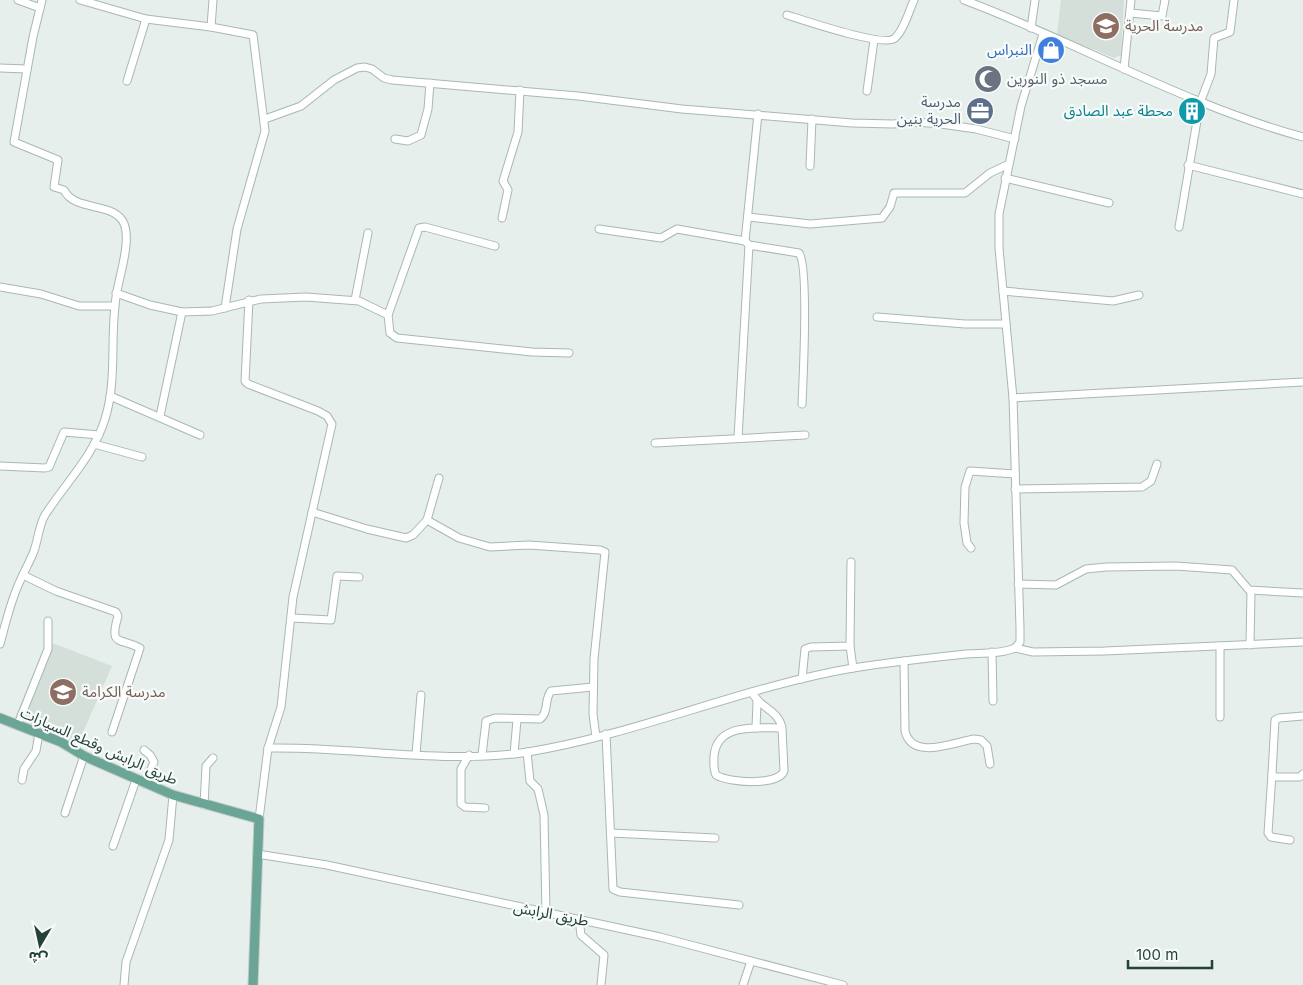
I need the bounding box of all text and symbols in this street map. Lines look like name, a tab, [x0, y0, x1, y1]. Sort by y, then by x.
school or university icon: مدرسة الحرية	[1091, 11, 1121, 41]
place label: مدرسة الحرية	[1125, 16, 1203, 35]
shop icon: النبراس	[1036, 35, 1066, 65]
place label: النبراس	[987, 40, 1032, 59]
mosque icon: مسجد ذو النورين	[973, 64, 1003, 94]
place label: مسجد ذو النورين	[1007, 69, 1108, 88]
place label: مدرسة الحرية بنين	[897, 92, 961, 128]
office icon: مدرسة الحرية بنين	[965, 96, 995, 126]
building icon: محطة عبد الصادق	[1177, 96, 1207, 126]
place label: محطة عبد الصادق	[1064, 101, 1173, 120]
school or university icon: مدرسة الكرامة	[48, 677, 78, 707]
place label: مدرسة الكرامة	[82, 682, 166, 701]
street label: طريق الرابش وقطع السيارات	[16, 702, 181, 792]
street label: طريق الرابش	[512, 897, 590, 931]
north arrow	[15, 920, 65, 970]
scale bar	[1128, 938, 1212, 970]
text: 100 m	[1136, 945, 1178, 964]
text: ش	[27, 948, 49, 968]

